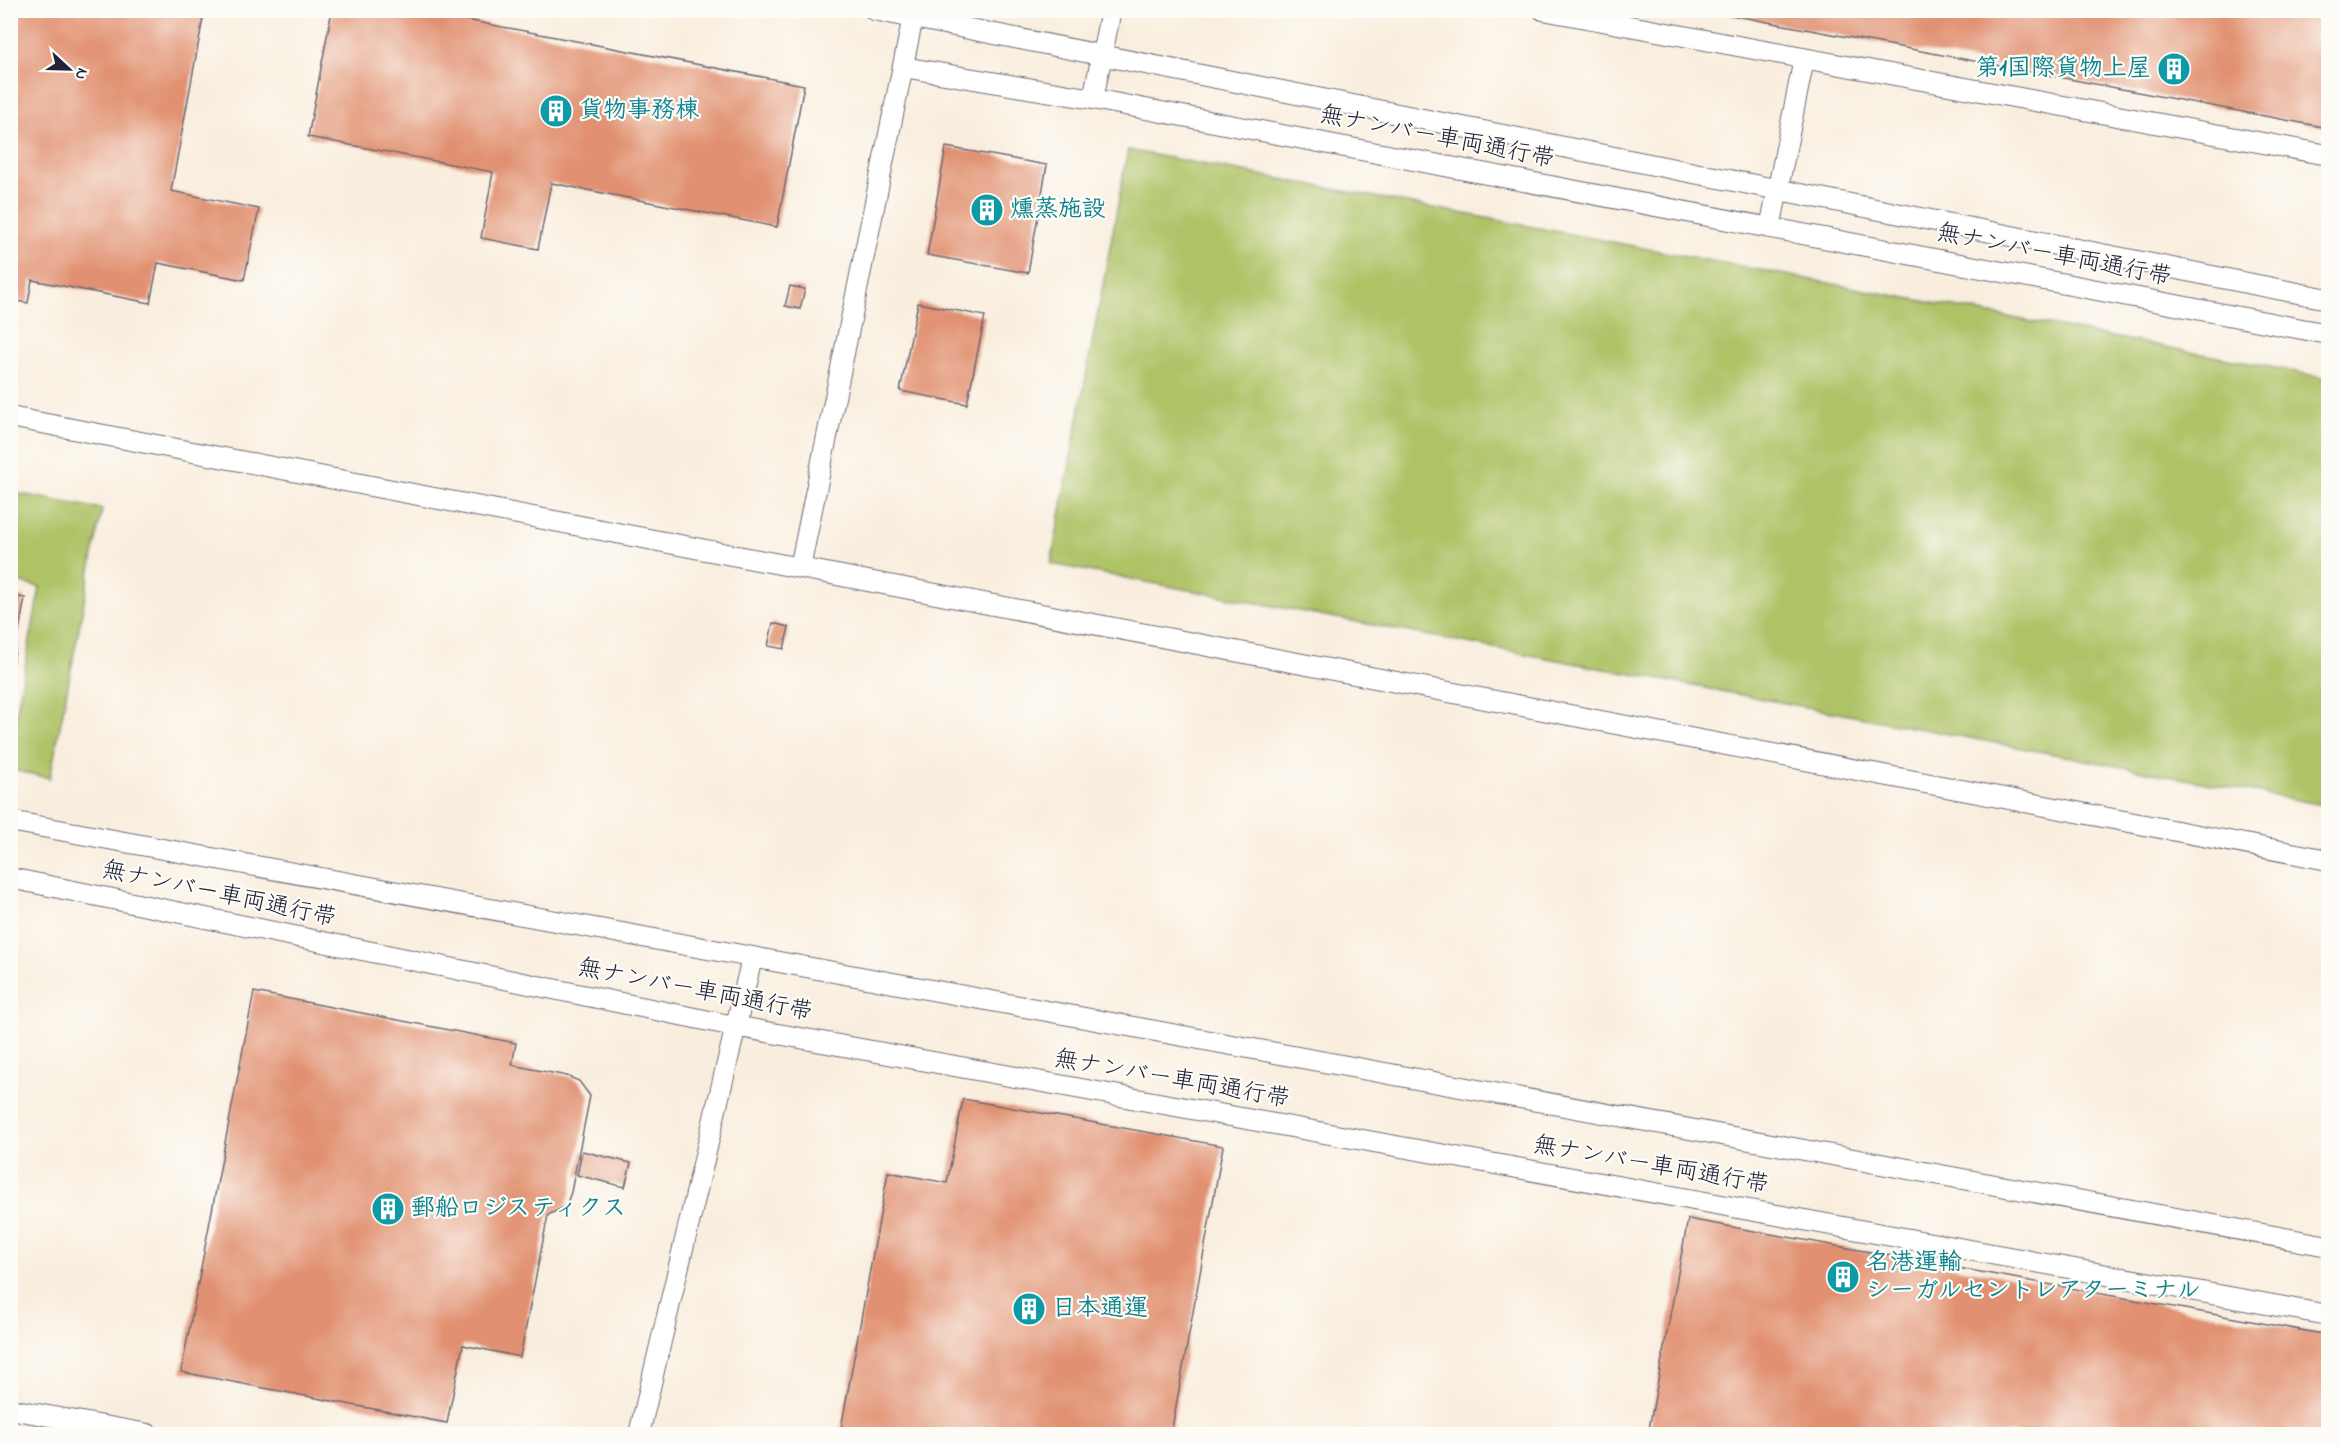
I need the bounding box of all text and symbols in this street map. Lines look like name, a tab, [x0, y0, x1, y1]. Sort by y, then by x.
north arrow	[39, 39, 99, 99]
building icon: 第1国際貨物上屋	[2156, 51, 2192, 87]
place label: 第1国際貨物上屋	[1975, 52, 2151, 87]
text: N	[68, 64, 94, 84]
building icon: 貨物事務棟	[538, 93, 574, 129]
place label: 貨物事務棟	[579, 94, 700, 129]
street label: 無ナンバー車両通行帯	[1316, 98, 1558, 178]
building icon: 燻蒸施設	[969, 192, 1005, 228]
place label: 燻蒸施設	[1010, 193, 1106, 228]
street label: 無ナンバー車両通行帯	[1933, 216, 2175, 296]
street label: 無ナンバー車両通行帯	[98, 853, 340, 937]
street label: 無ナンバー車両通行帯	[574, 951, 816, 1031]
street label: 無ナンバー車両通行帯	[1051, 1042, 1293, 1118]
street label: 無ナンバー車両通行帯	[1530, 1128, 1772, 1204]
building icon: 郵船ロジスティクス	[370, 1191, 406, 1227]
place label: 郵船ロジスティクス	[411, 1192, 626, 1227]
place label: 名港運輸 シーガルセントレアターミナル	[1866, 1246, 2201, 1309]
building icon: 名港運輸 シーガルセントレアターミナル	[1825, 1259, 1861, 1295]
building icon: 日本通運	[1011, 1291, 1047, 1327]
place label: 日本通運	[1052, 1292, 1148, 1327]

